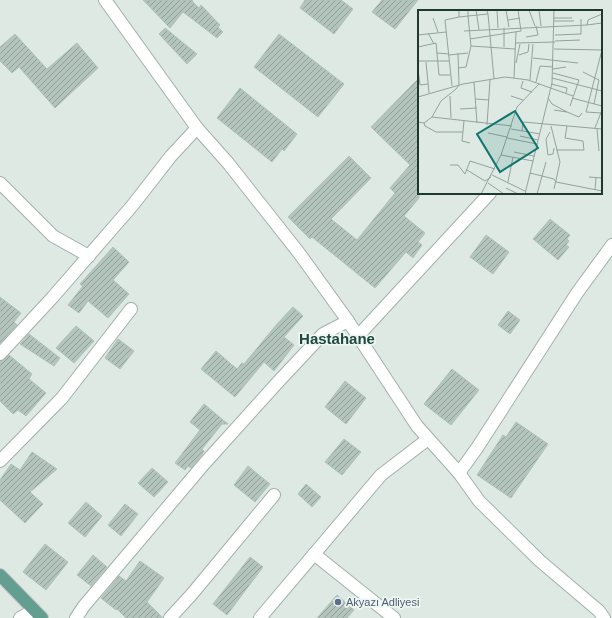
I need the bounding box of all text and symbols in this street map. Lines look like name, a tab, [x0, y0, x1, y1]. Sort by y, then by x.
inset map	[418, 10, 602, 194]
district label: Hastahane	[299, 330, 375, 347]
place label: Akyazı Adliyesi	[346, 596, 419, 608]
marker: Akyazı Adliyesi	[333, 597, 343, 607]

